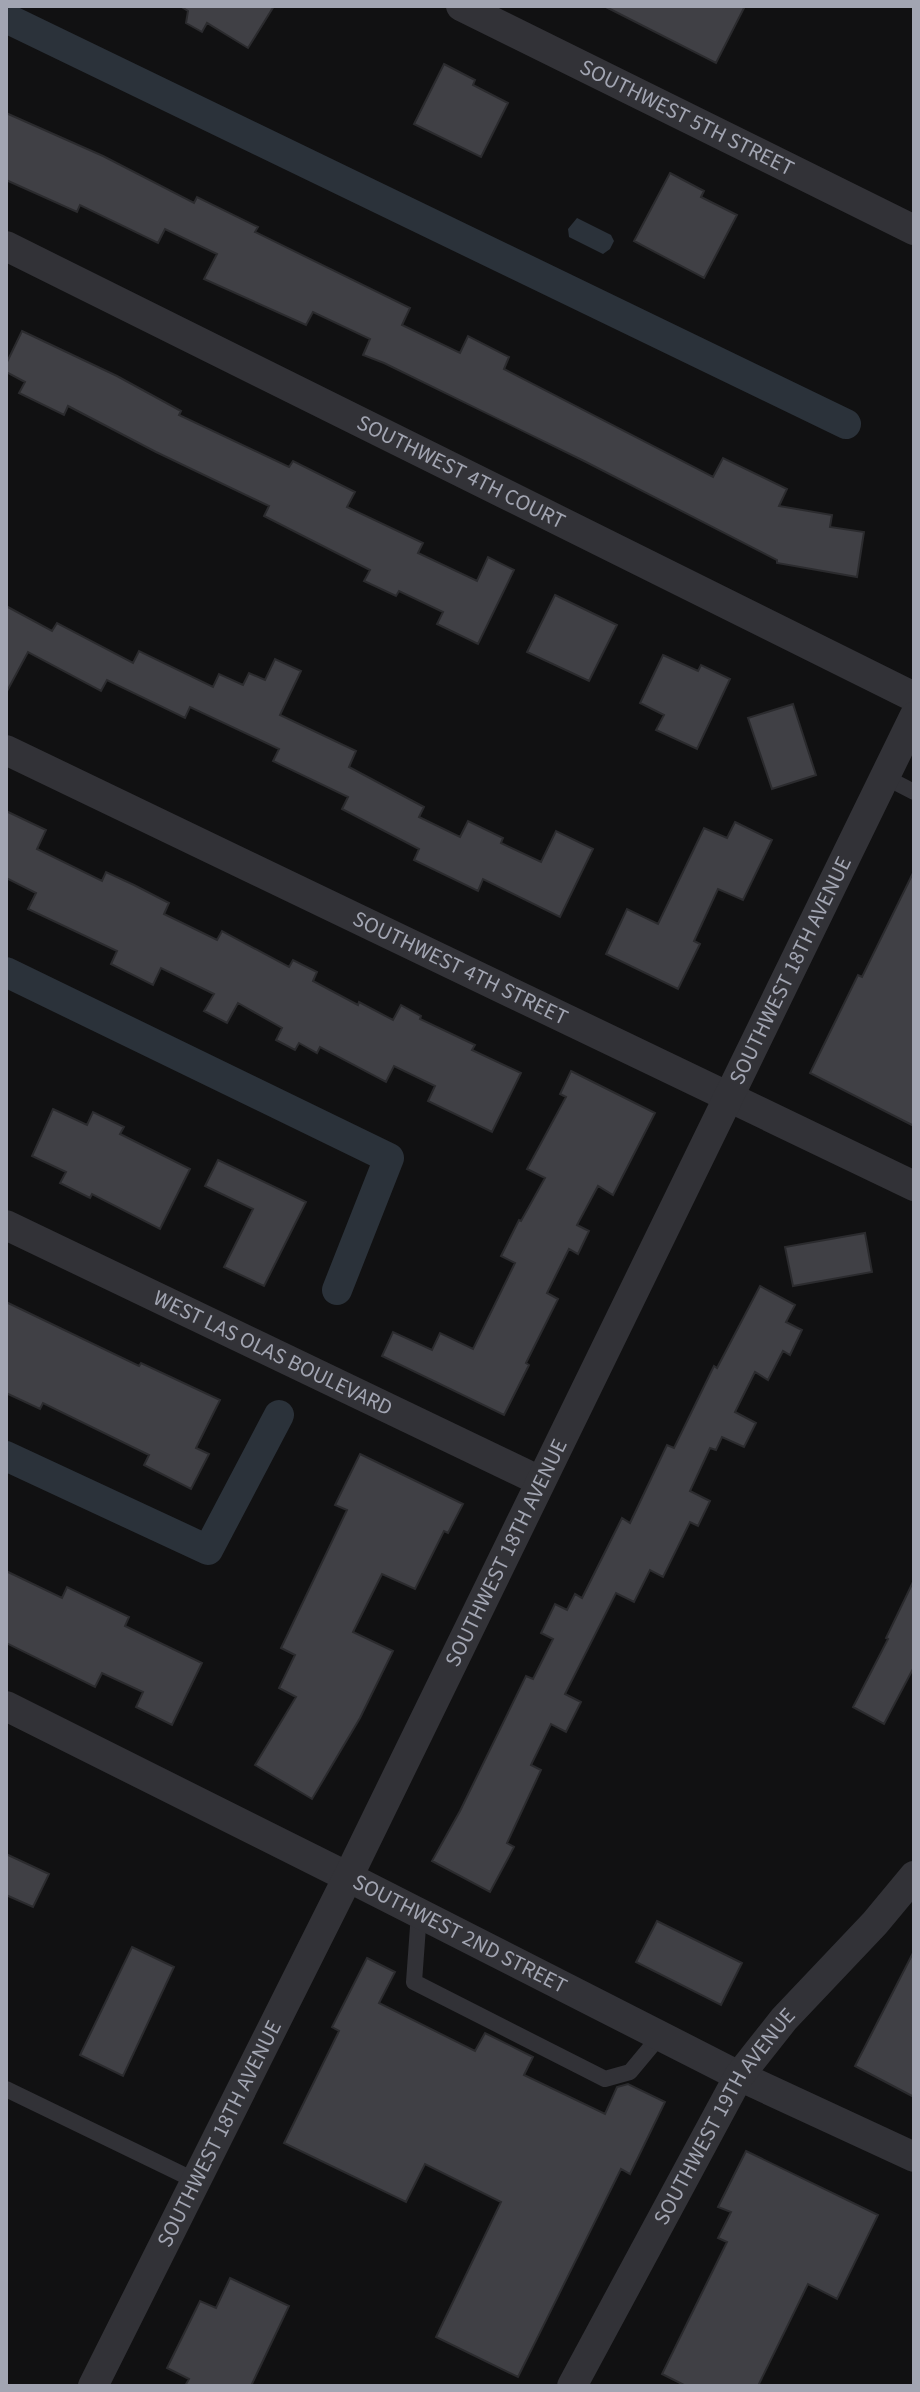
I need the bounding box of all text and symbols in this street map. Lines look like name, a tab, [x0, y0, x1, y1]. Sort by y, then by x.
street label: SOUTHWEST 5TH STREET	[574, 51, 800, 184]
street label: SOUTHWEST 4TH COURT	[351, 407, 571, 537]
street label: SOUTHWEST 18TH AVENUE	[721, 851, 860, 1090]
street label: SOUTHWEST 4TH STREET	[347, 903, 574, 1034]
street label: WEST LAS OLAS BOULEVARD	[148, 1282, 398, 1424]
street label: SOUTHWEST 18TH AVENUE	[437, 1433, 575, 1672]
street label: SOUTHWEST 2ND STREET	[347, 1866, 573, 2002]
street label: SOUTHWEST 19TH AVENUE	[646, 2000, 803, 2231]
street label: SOUTHWEST 18TH AVENUE	[149, 2015, 290, 2253]

